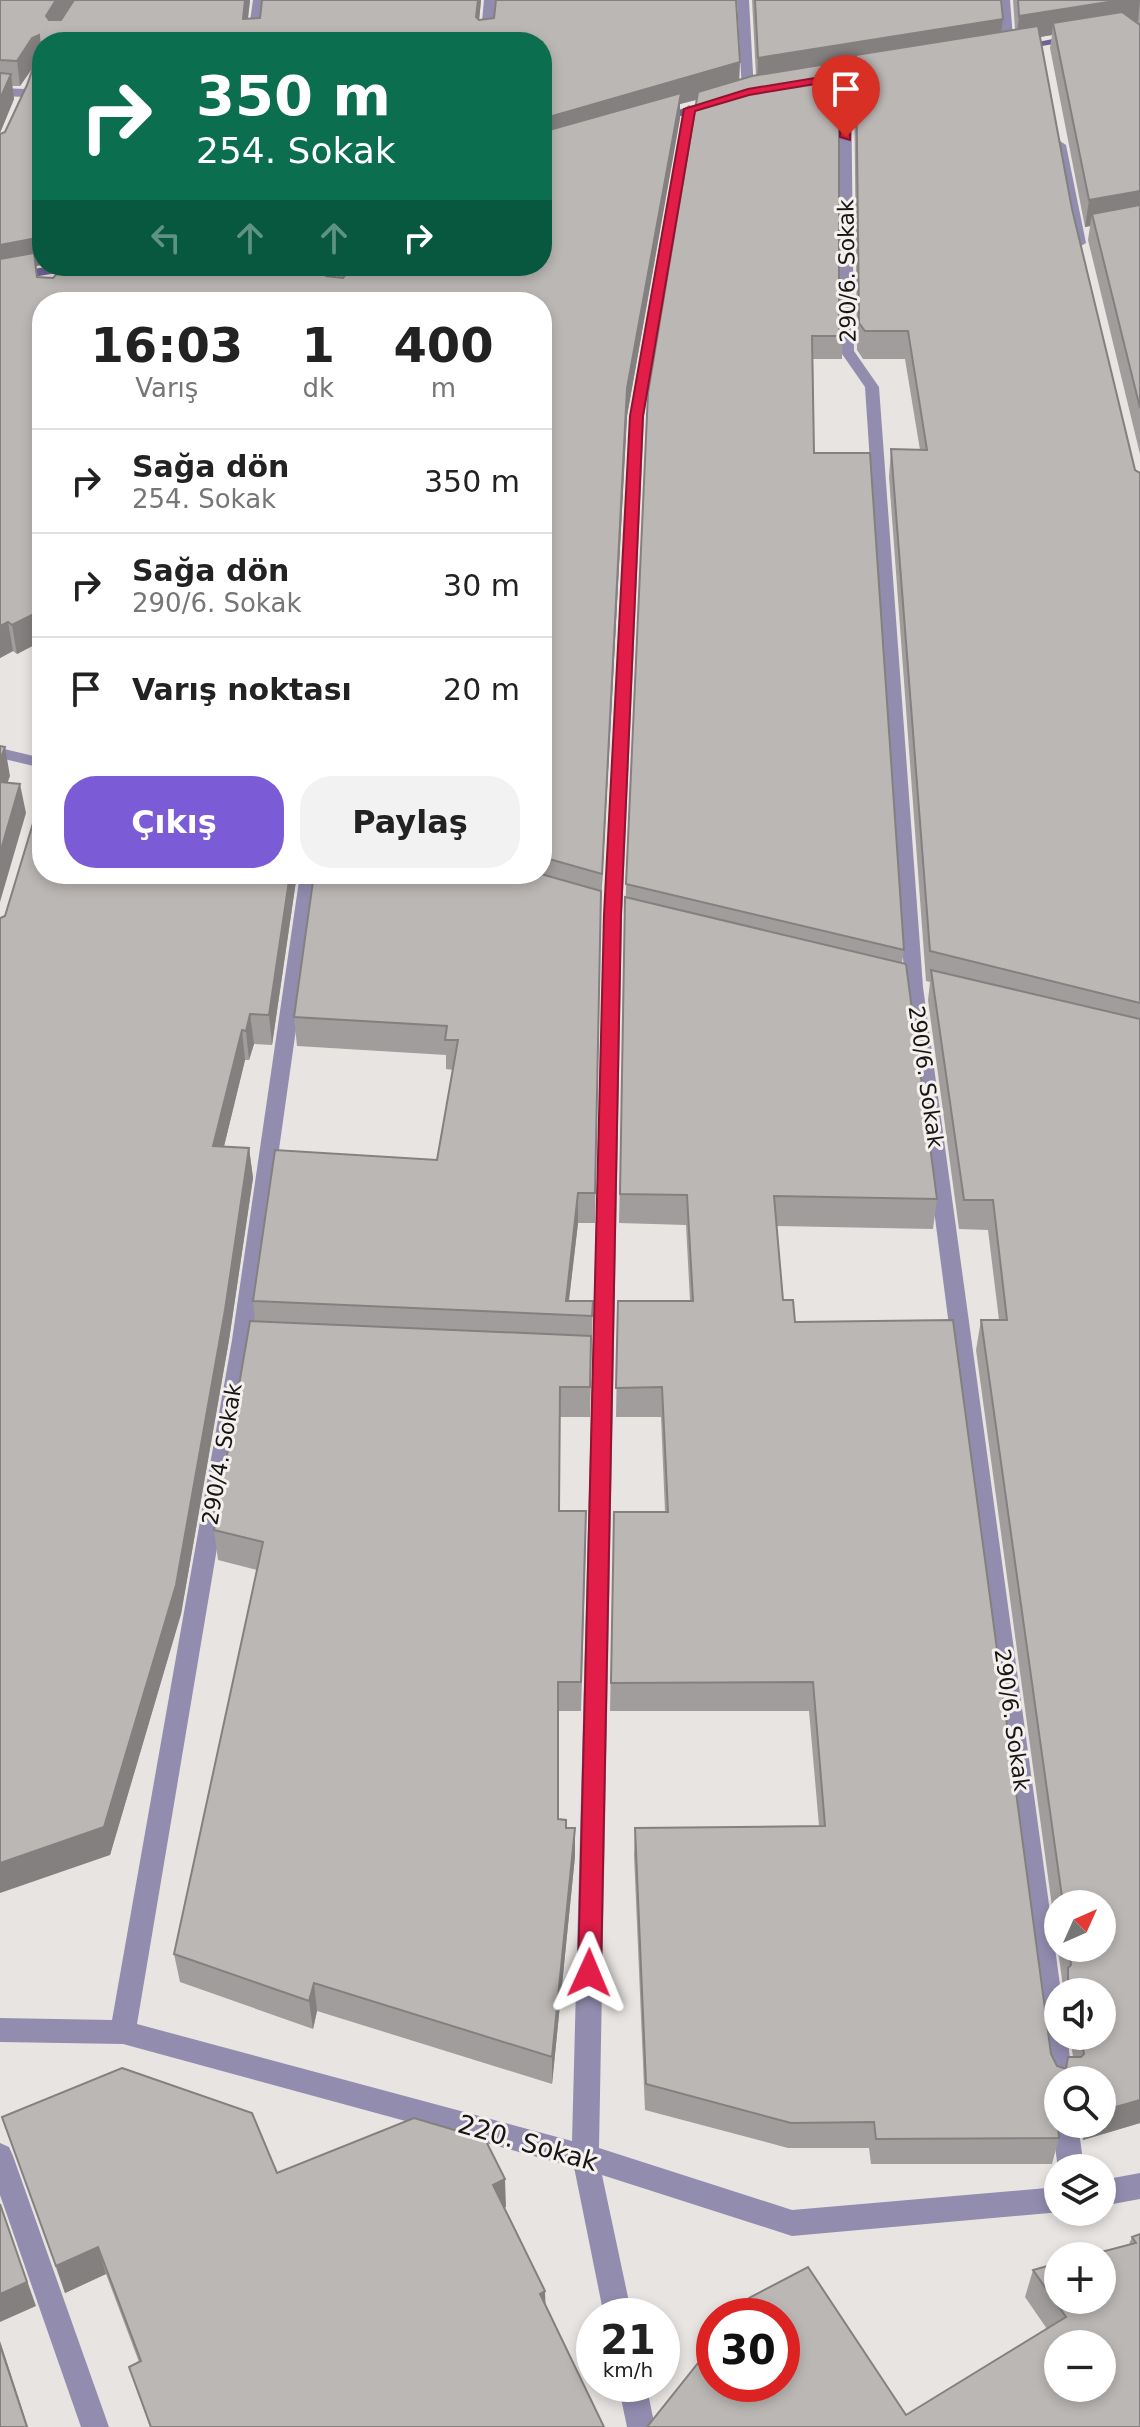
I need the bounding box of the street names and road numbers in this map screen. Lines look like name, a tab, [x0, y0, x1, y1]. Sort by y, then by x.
street label: 290/6. Sokak	[833, 199, 861, 343]
street label: 290/6. Sokak	[904, 1004, 948, 1150]
street label: 290/4. Sokak	[197, 1381, 247, 1527]
street label: 290/6. Sokak	[990, 1647, 1034, 1793]
street label: 220. Sokak	[455, 2109, 601, 2177]

